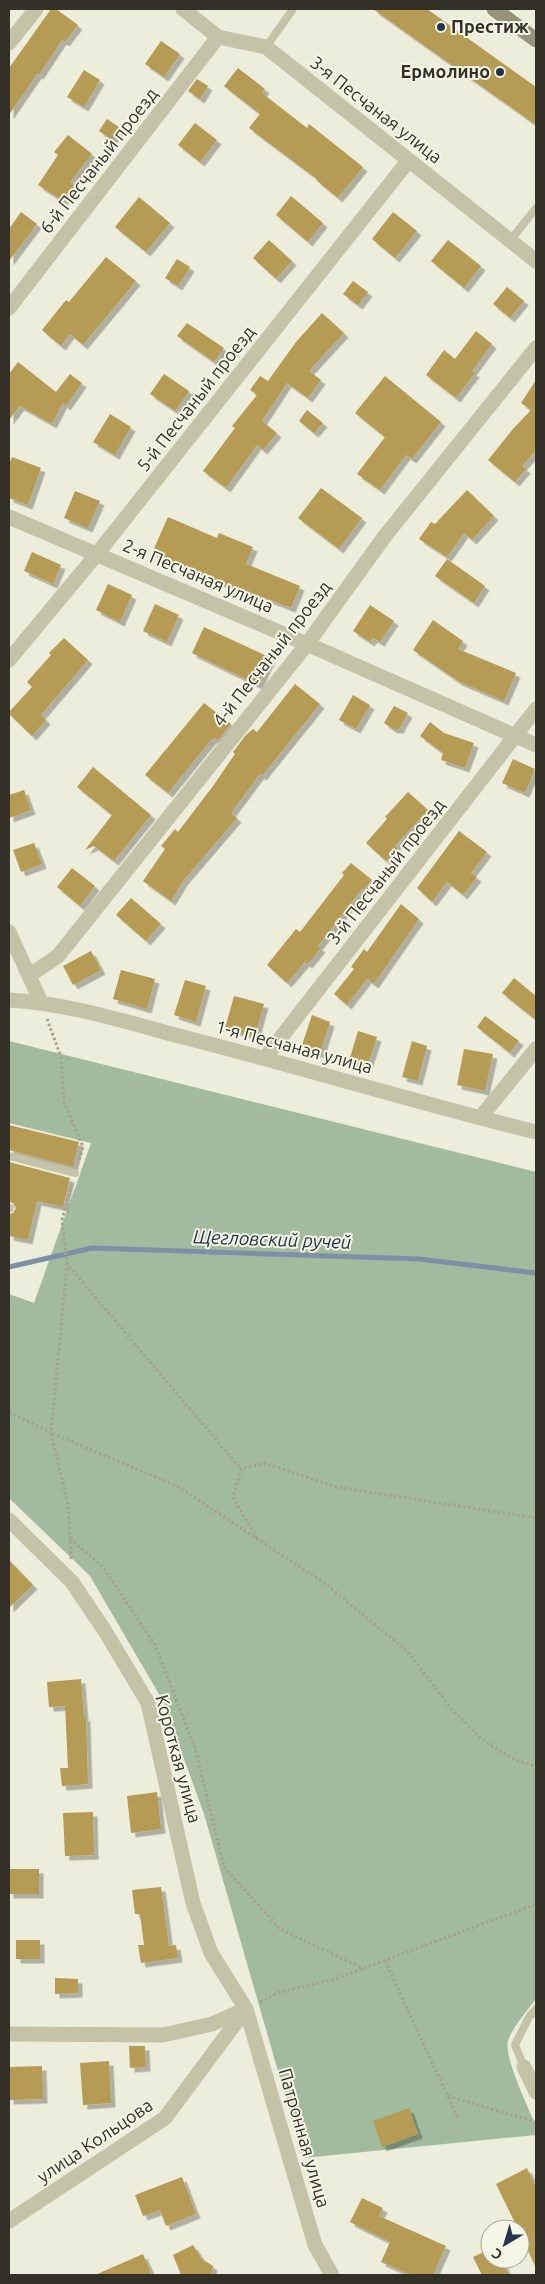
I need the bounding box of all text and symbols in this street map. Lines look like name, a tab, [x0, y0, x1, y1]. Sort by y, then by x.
place label: Престиж	[451, 16, 529, 36]
marker: Престиж	[435, 21, 447, 33]
street label: 3-я Песчаная улица	[307, 52, 446, 167]
place label: Ермолино	[401, 61, 490, 81]
marker: Ермолино	[494, 66, 506, 78]
street label: 6-й Песчаный проезд	[35, 83, 161, 237]
street label: 5-й Песчаный проезд	[132, 321, 258, 475]
street label: 2-я Песчаная улица	[120, 534, 277, 616]
street label: 4-й Песчаный проезд	[208, 576, 334, 730]
street label: 3-й Песчаный проезд	[322, 794, 448, 948]
street label: 1-я Песчаная улица	[214, 1015, 375, 1077]
water label: Щегловский ручей	[193, 1225, 351, 1253]
street label: Короткая улица	[152, 1692, 206, 1825]
street label: Патронная улица	[275, 2066, 334, 2210]
street label: улица Кольцова	[33, 2094, 156, 2186]
north arrow	[480, 2219, 530, 2269]
text: С	[489, 2245, 505, 2263]

